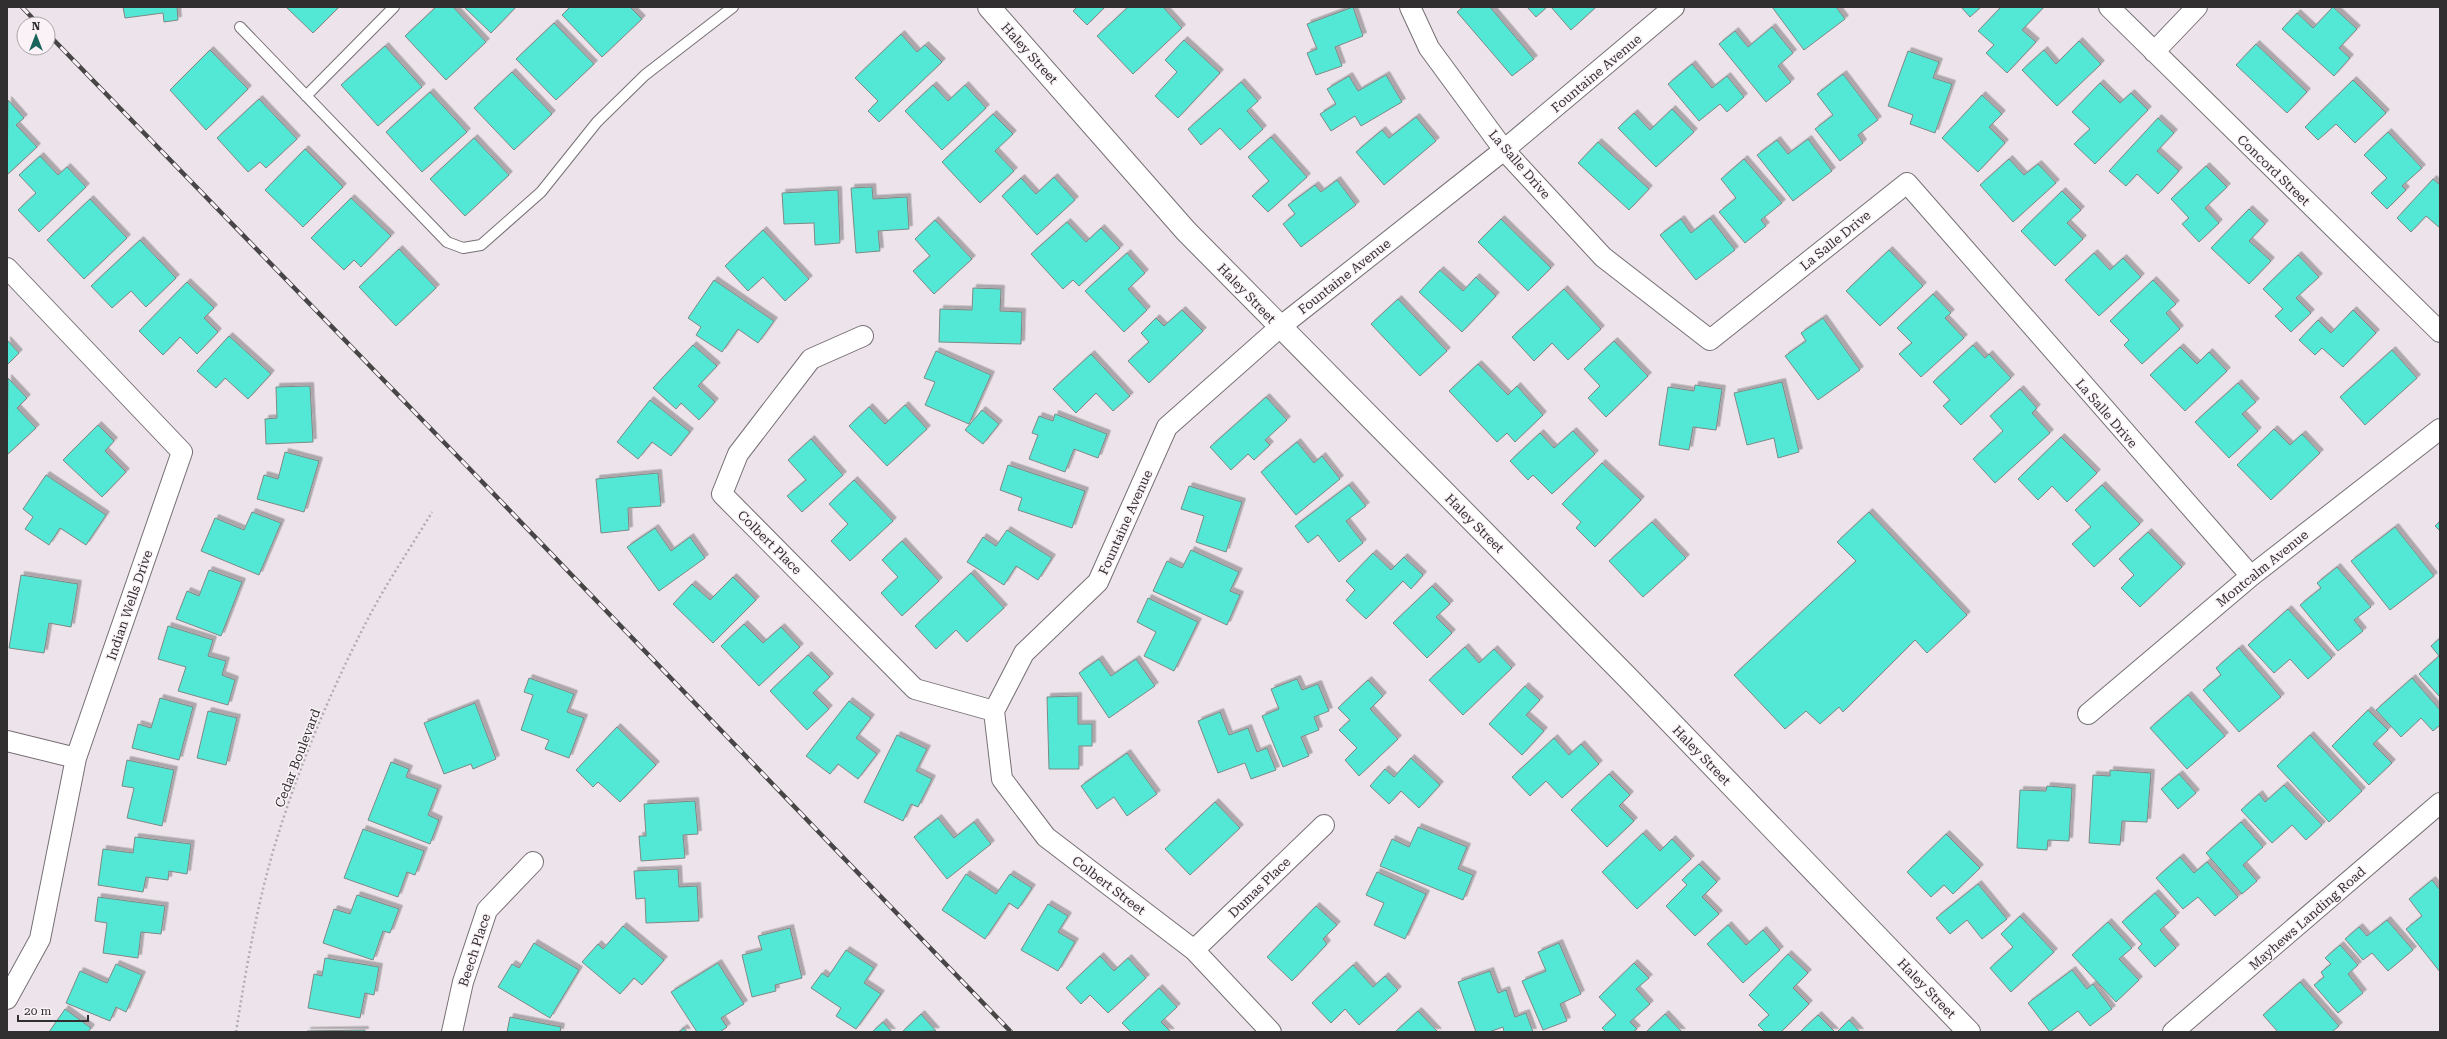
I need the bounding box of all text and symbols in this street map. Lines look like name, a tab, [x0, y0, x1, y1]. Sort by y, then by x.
north arrow	[16, 16, 56, 56]
text: N	[32, 20, 41, 33]
street label: Haley Street	[998, 20, 1061, 87]
street label: Fountaine Avenue	[1548, 31, 1644, 115]
street label: La Salle Drive	[1486, 127, 1554, 202]
street label: Concord Street	[2234, 132, 2313, 209]
street label: La Salle Drive	[1797, 207, 1874, 273]
street label: Fountaine Avenue	[1295, 236, 1393, 317]
street label: Haley Street	[1214, 260, 1279, 326]
street label: La Salle Drive	[2073, 376, 2141, 451]
street label: Fountaine Avenue	[1096, 467, 1155, 577]
street label: Haley Street	[1442, 491, 1507, 556]
street label: Colbert Place	[735, 507, 805, 577]
street label: Montcalm Avenue	[2214, 527, 2311, 610]
street label: Indian Wells Drive	[104, 548, 155, 662]
street label: Cedar Boulevard	[272, 706, 323, 810]
street label: Haley Street	[1669, 722, 1734, 788]
street label: Colbert Street	[1069, 853, 1148, 918]
street label: Dumas Place	[1225, 854, 1293, 921]
street label: Mayhews Landing Road	[2246, 863, 2369, 973]
street label: Beech Place	[456, 912, 493, 988]
street label: Haley Street	[1894, 955, 1959, 1021]
scale bar	[18, 997, 88, 1023]
text: 20 m	[24, 1004, 51, 1018]

